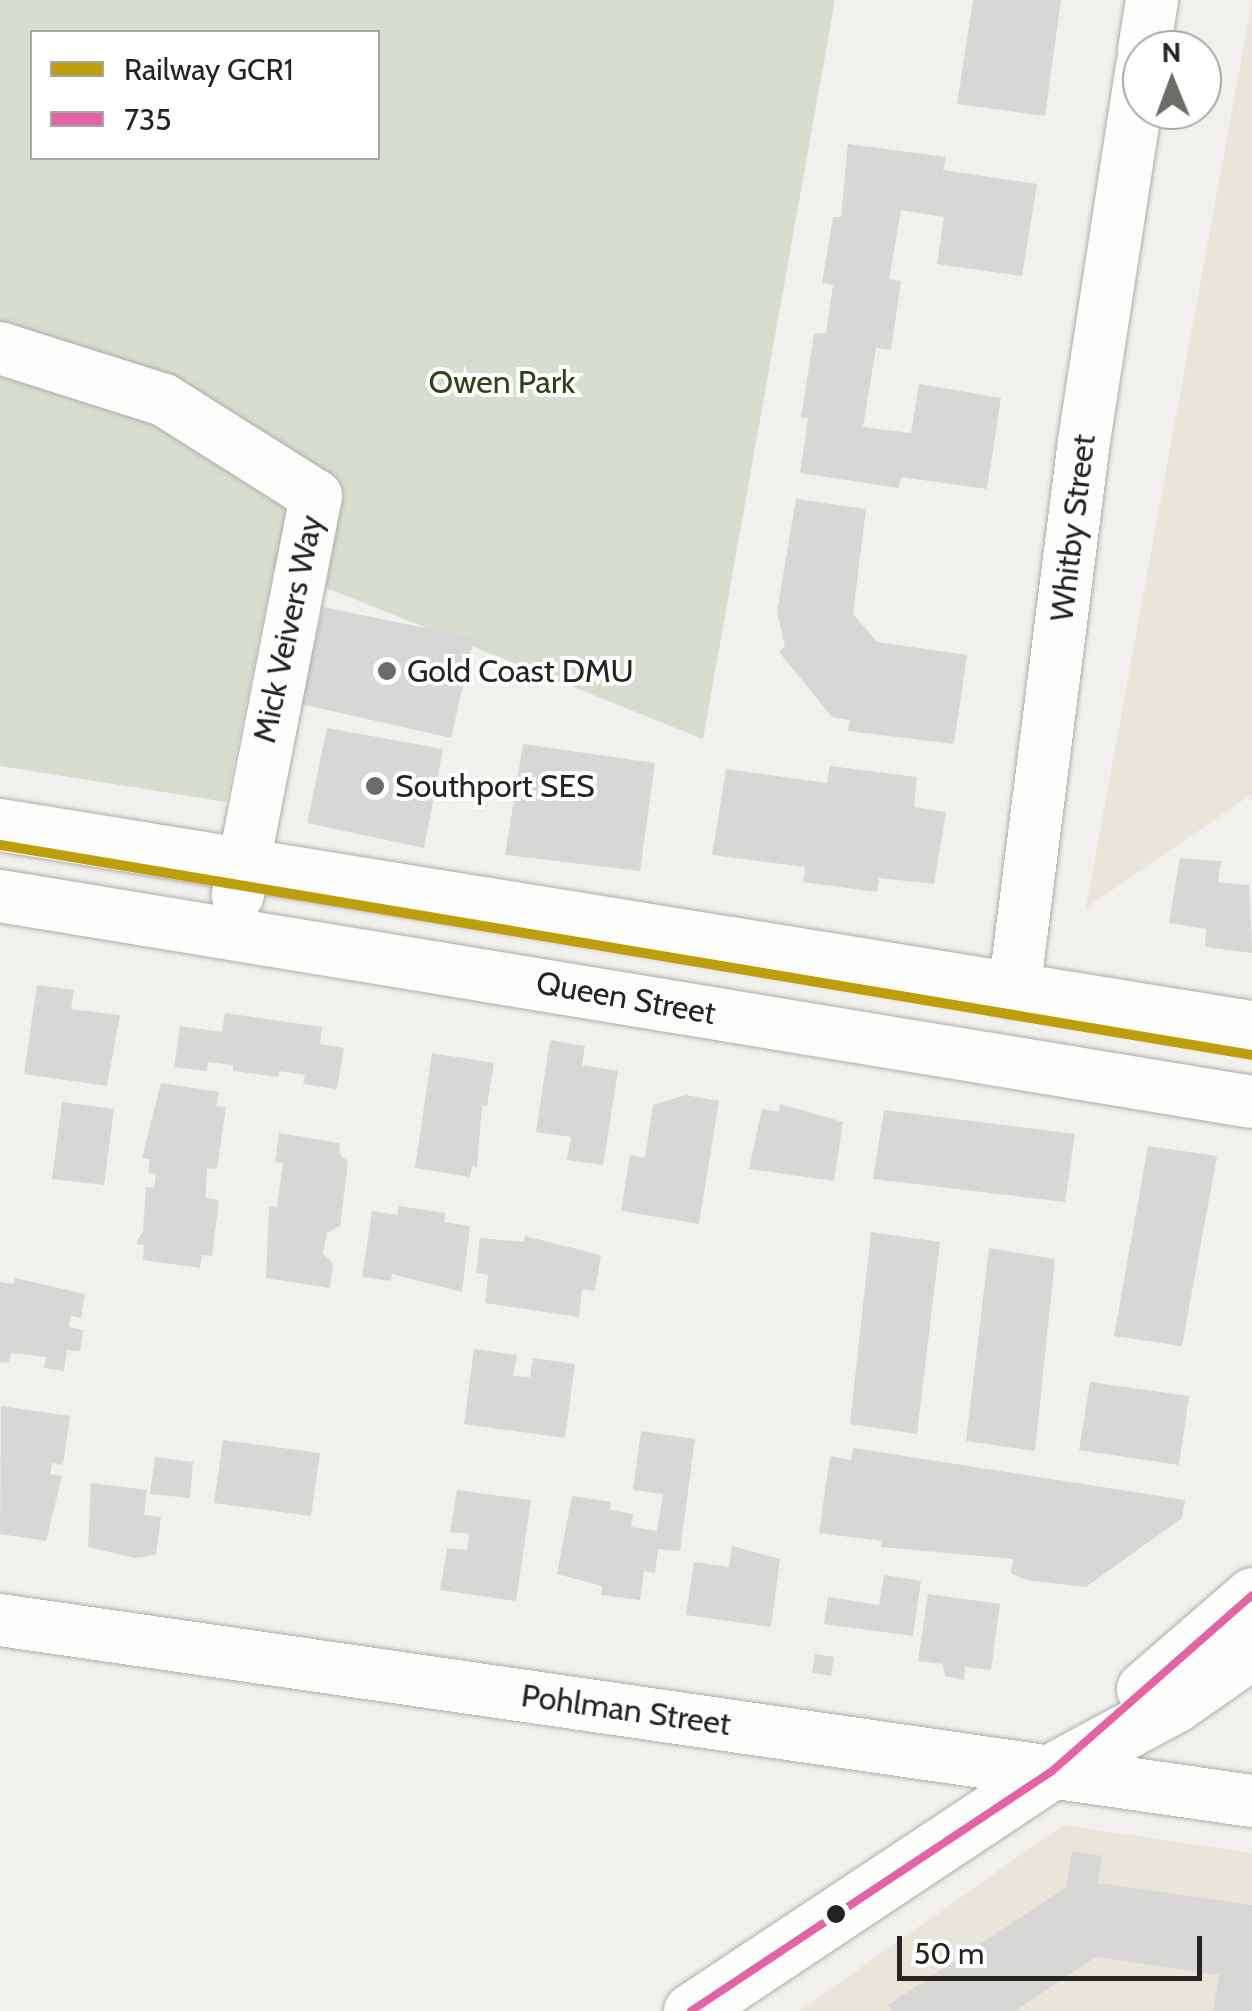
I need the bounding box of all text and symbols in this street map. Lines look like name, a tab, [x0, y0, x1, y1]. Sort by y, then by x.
legend	[30, 30, 380, 160]
north arrow	[1122, 30, 1222, 130]
text: N	[1161, 35, 1182, 69]
text: Railway GCR1	[124, 51, 293, 88]
text: 735	[124, 101, 172, 138]
park label: Owen Park	[429, 363, 575, 401]
street label: Whitby Street	[1042, 432, 1104, 624]
street label: Mick Veivers Way	[245, 512, 331, 746]
place label: Gold Coast DMU	[407, 652, 634, 690]
marker: Gold Coast DMU	[376, 660, 398, 682]
place label: Southport SES	[395, 767, 595, 805]
marker: Southport SES	[364, 775, 386, 797]
street label: Queen Street	[533, 963, 719, 1033]
street label: Pohlman Street	[519, 1676, 733, 1744]
unlabelled marker	[826, 1904, 846, 1924]
scale bar	[902, 1916, 1207, 1978]
text: 50 m	[914, 1935, 984, 1972]

